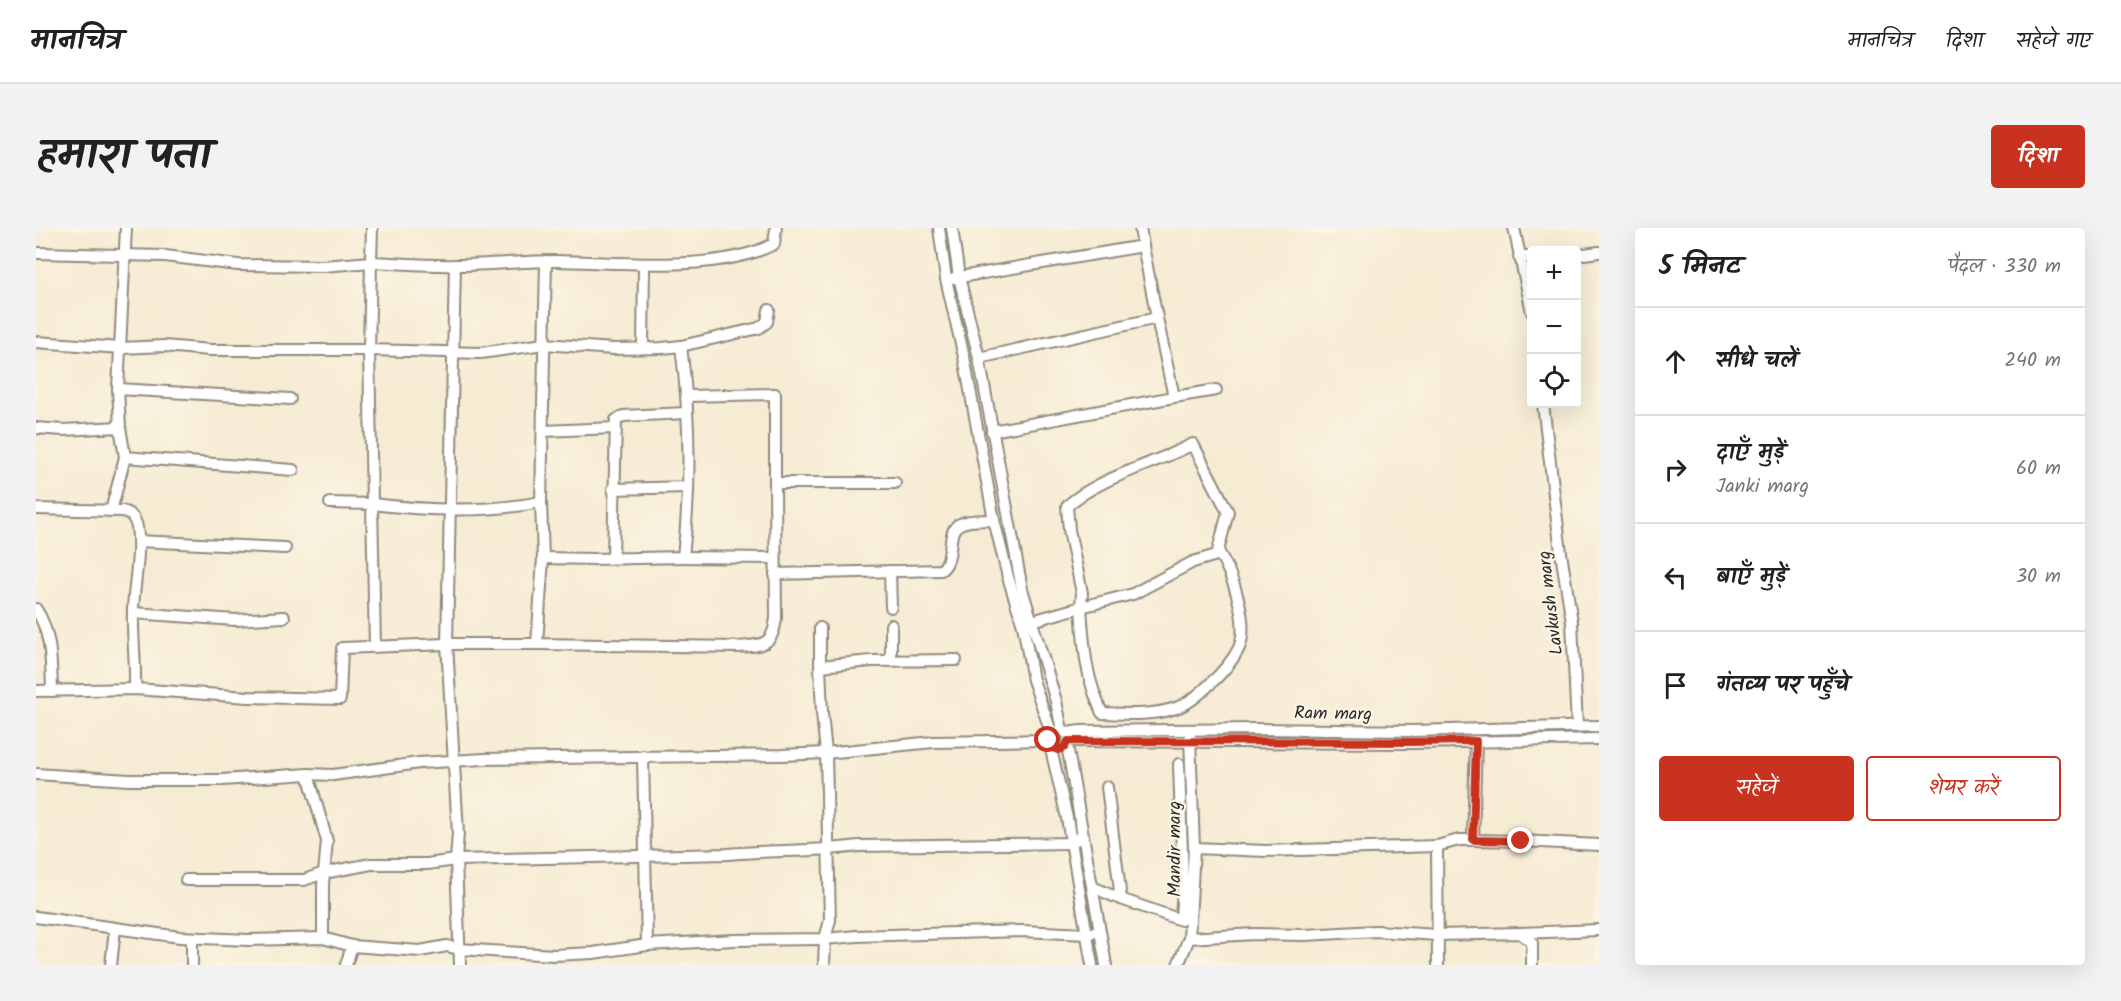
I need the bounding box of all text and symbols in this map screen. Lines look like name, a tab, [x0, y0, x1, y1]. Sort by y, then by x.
text: मानचित्र	[30, 19, 122, 64]
text: मानचित्र	[1847, 25, 1913, 58]
text: दिशा	[1946, 25, 1983, 58]
text: सहेजे गए	[2016, 25, 2091, 58]
text: हमारा पता	[36, 123, 211, 190]
button: दिशा	[1991, 125, 2085, 188]
map controls	[1527, 246, 1581, 408]
button: +	[1527, 246, 1581, 300]
text: 5 मिनट	[1659, 246, 1741, 288]
text: पैदल · 330 m	[1948, 251, 2061, 283]
button: −	[1527, 300, 1581, 354]
text: सीधे चलें	[1716, 344, 1797, 379]
icon: ahead	[1659, 345, 1692, 378]
text: 240 m	[2004, 345, 2061, 377]
button: locate	[1527, 354, 1581, 408]
text: दाएँ मुड़ें	[1716, 436, 1785, 471]
icon: right	[1659, 453, 1692, 486]
text: 60 m	[2016, 453, 2061, 485]
text: Janki marg	[1716, 471, 1809, 503]
street label: Lavkush marg	[1531, 549, 1572, 657]
text: बाएँ मुड़ें	[1716, 560, 1787, 595]
icon: left	[1659, 561, 1692, 594]
text: 30 m	[2016, 561, 2061, 593]
text: गंतव्य पर पहुँचे	[1716, 668, 1849, 703]
icon: arrive	[1659, 669, 1692, 702]
street label: Ram marg	[1294, 699, 1372, 730]
route start	[1034, 726, 1060, 752]
button: सहेजें	[1659, 756, 1854, 821]
button: शेयर करें	[1866, 756, 2061, 821]
street label: Mandir marg	[1161, 801, 1190, 897]
route end	[1507, 827, 1533, 853]

